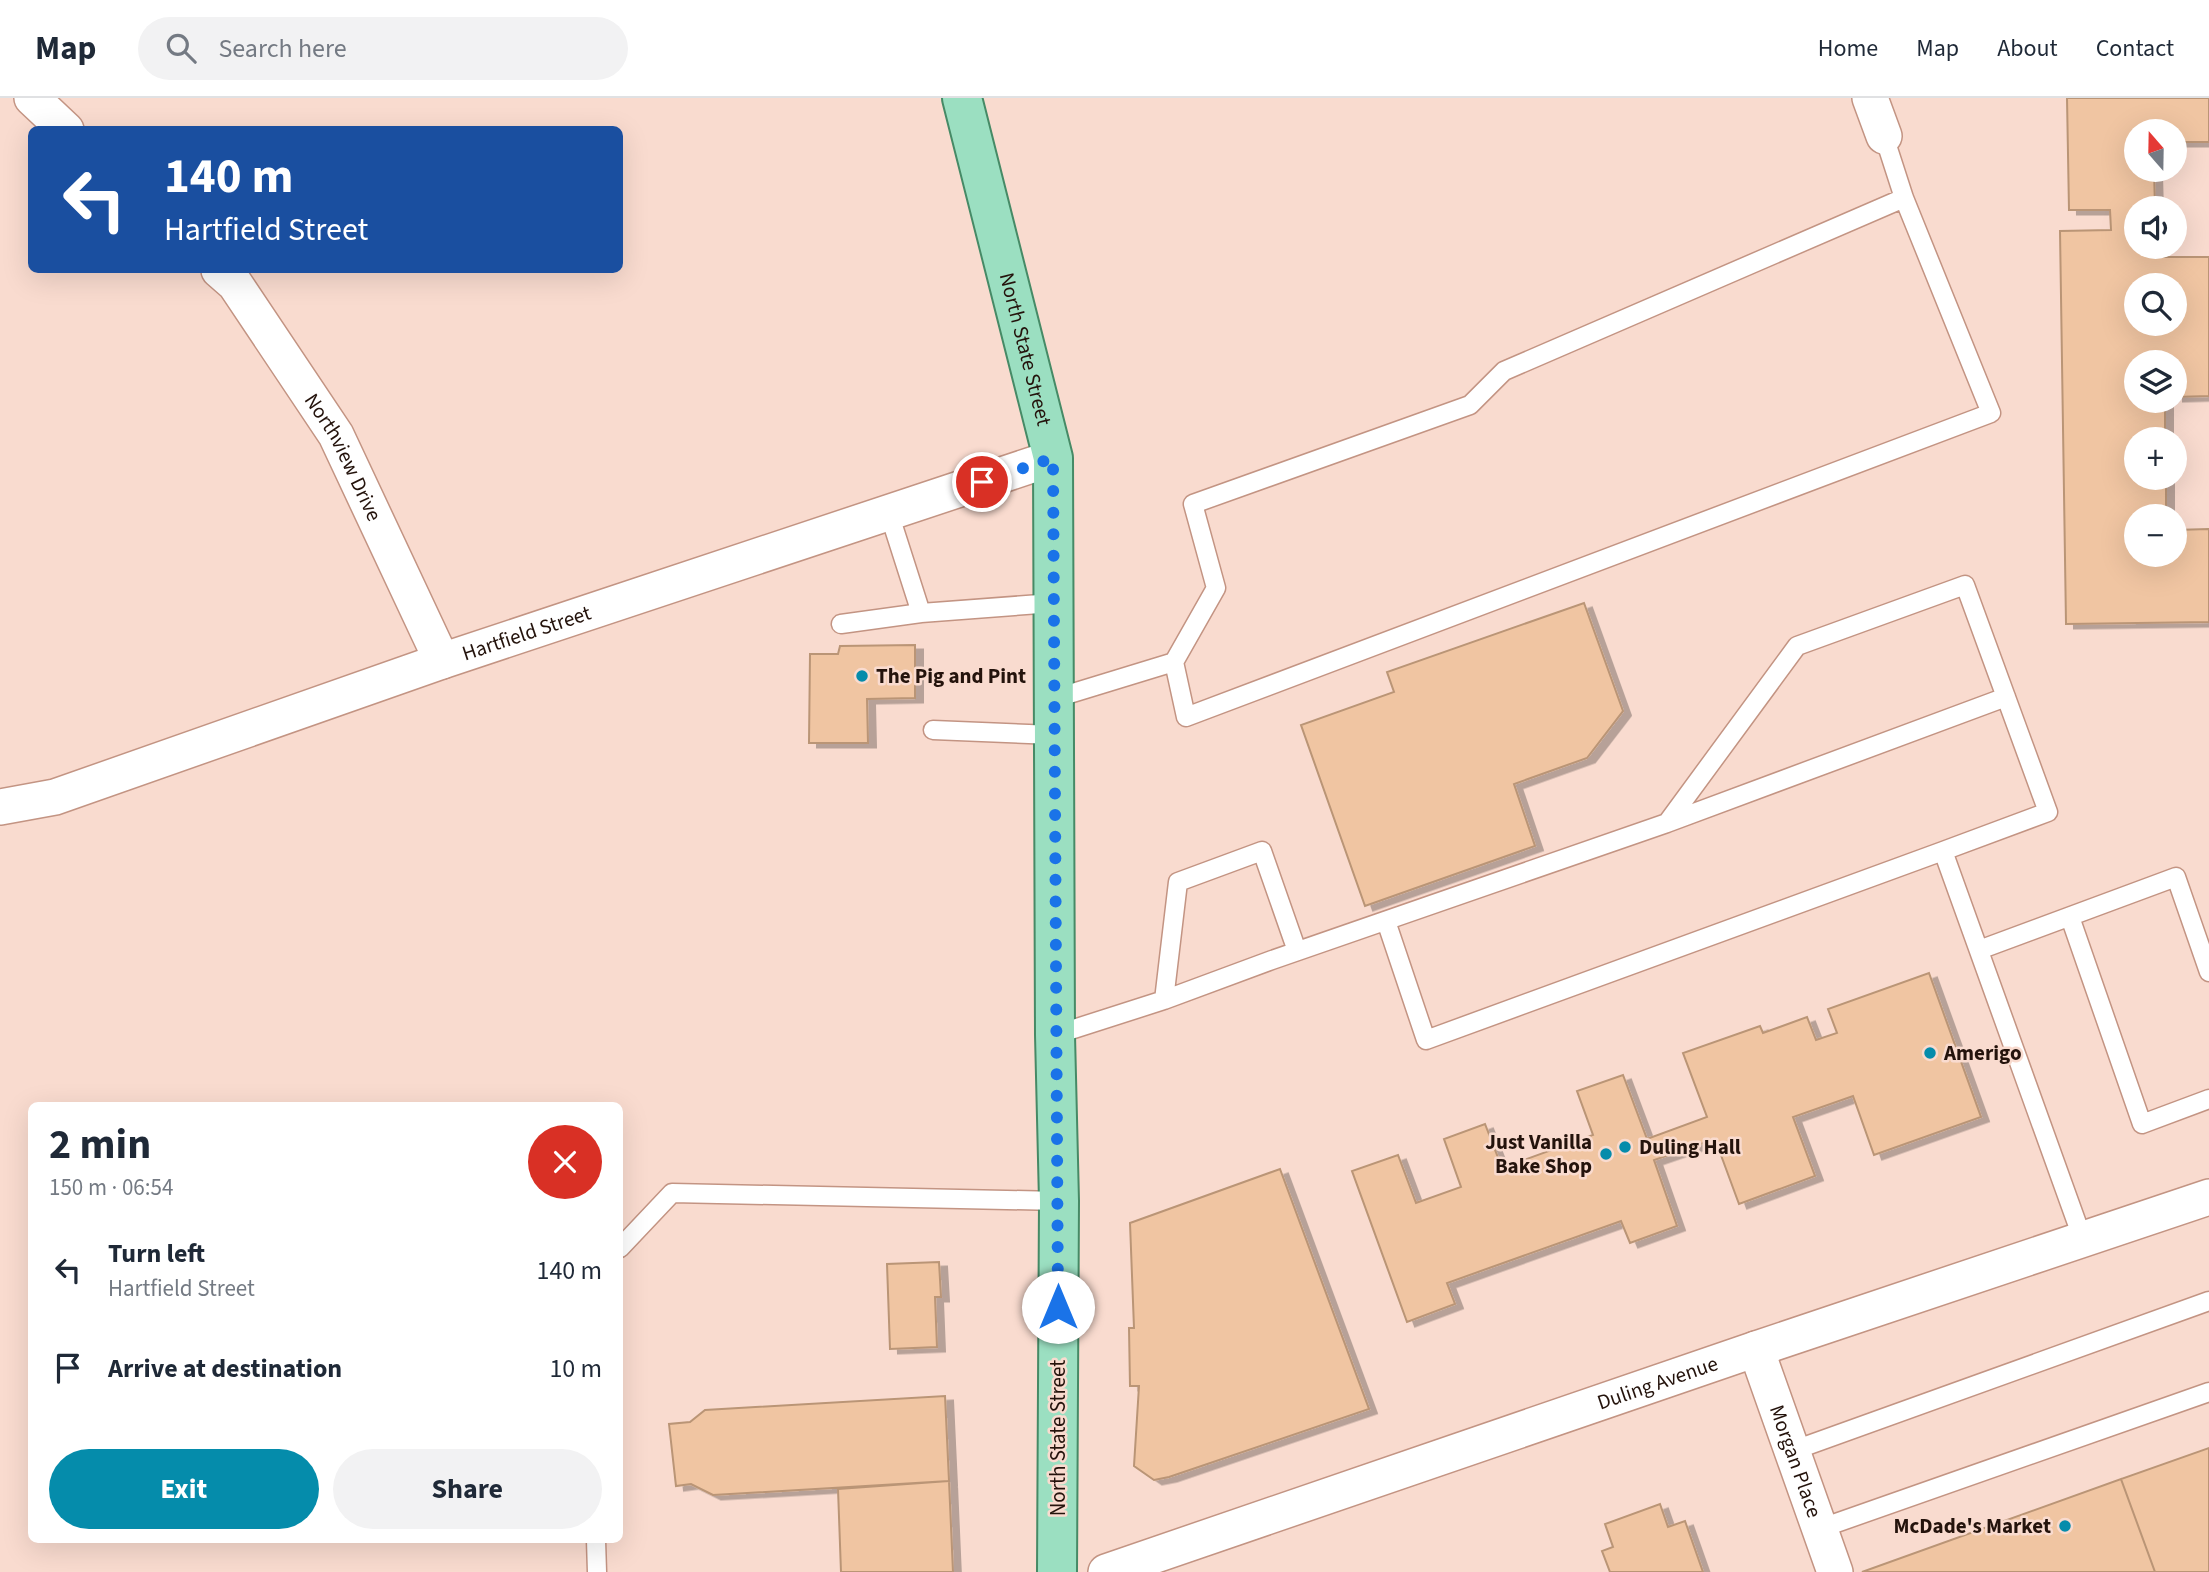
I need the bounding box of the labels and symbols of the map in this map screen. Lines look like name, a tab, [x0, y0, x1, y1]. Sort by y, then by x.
north arrow	[2124, 119, 2188, 182]
street label: North State Street	[992, 269, 1059, 429]
street label: Northview Drive	[297, 387, 389, 526]
pin	[952, 452, 1012, 512]
street label: Hartfield Street	[458, 598, 595, 668]
place label: The Pig and Pint	[876, 661, 1026, 691]
marker: The Pig and Pint	[854, 668, 870, 684]
place label: Amerigo	[1943, 1038, 2022, 1068]
marker: Amerigo	[1922, 1045, 1938, 1061]
place label: Just Vanilla Bake Shop	[1485, 1127, 1592, 1181]
place label: Duling Hall	[1639, 1132, 1741, 1162]
marker: Duling Hall	[1617, 1139, 1633, 1155]
marker: Just Vanilla Bake Shop	[1598, 1146, 1614, 1162]
position arrow	[1021, 1270, 1095, 1344]
street label: Duling Avenue	[1593, 1348, 1722, 1417]
street label: North State Street	[1043, 1360, 1073, 1516]
street label: Morgan Place	[1762, 1401, 1830, 1522]
place label: McDade's Market	[1893, 1511, 2051, 1541]
marker: McDade's Market	[2057, 1518, 2073, 1534]

